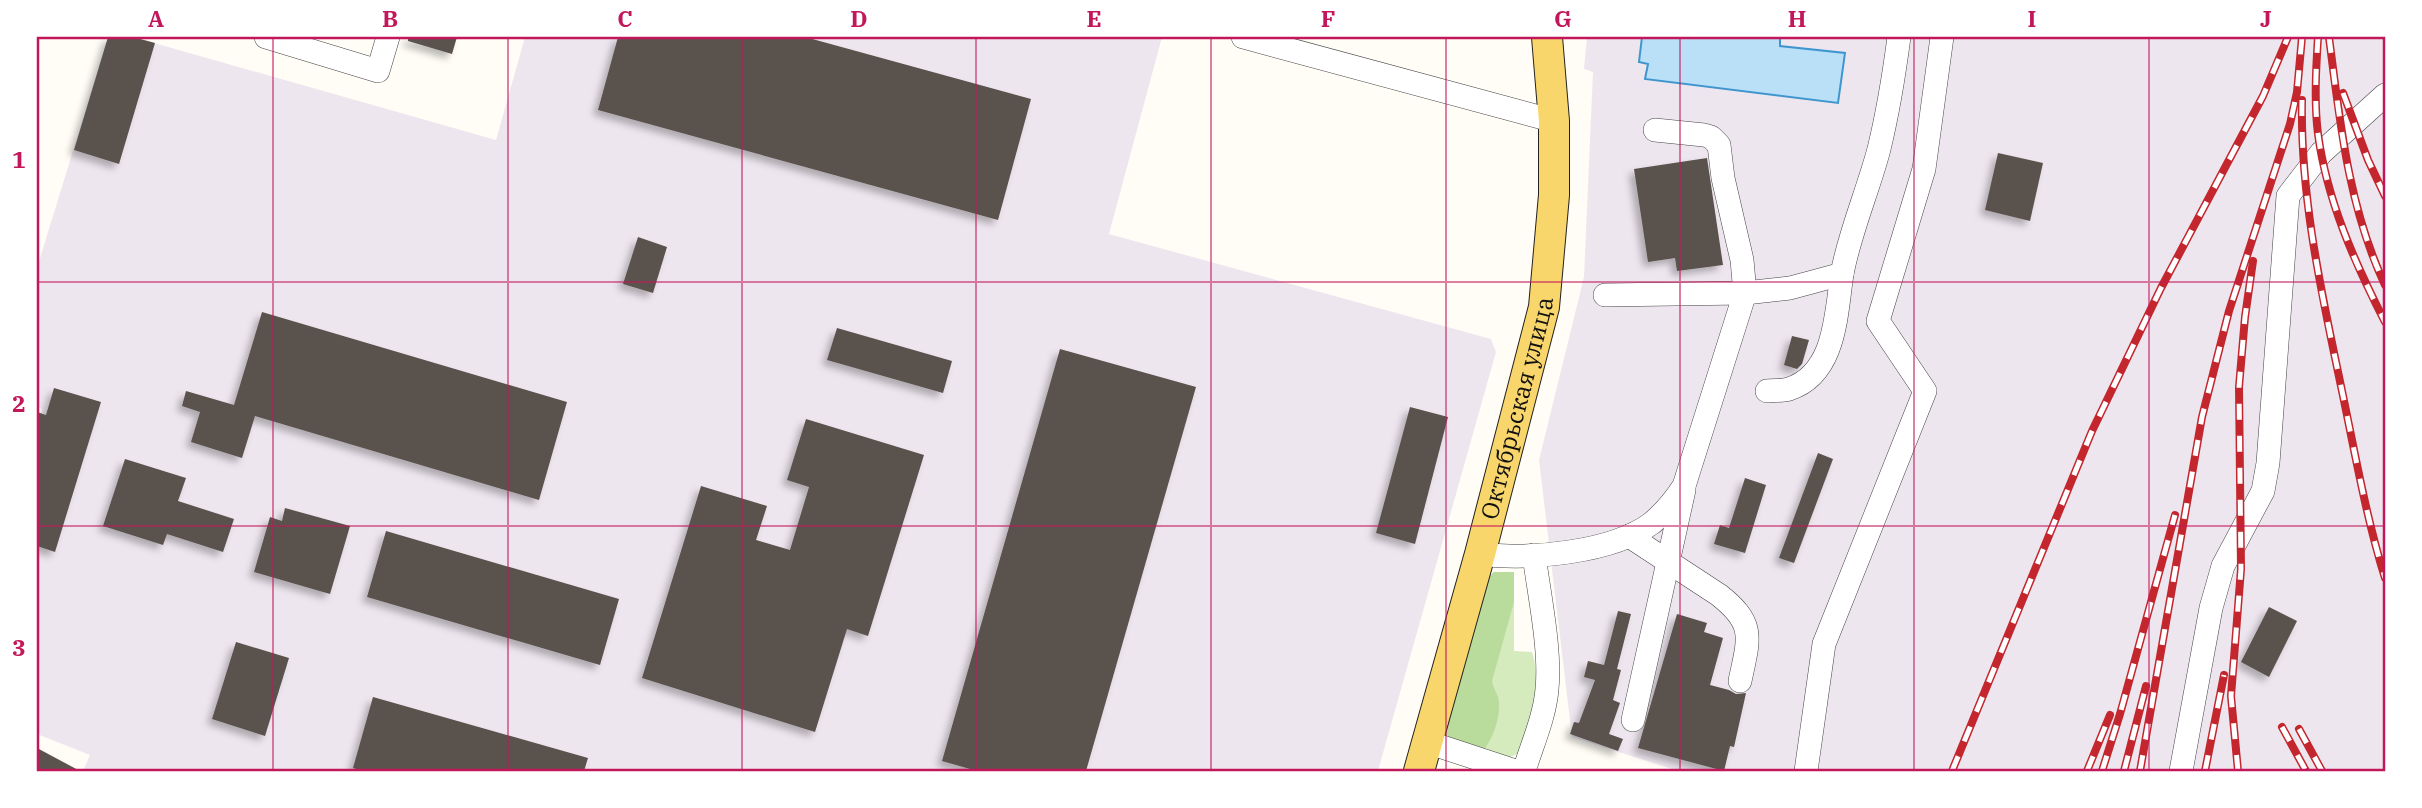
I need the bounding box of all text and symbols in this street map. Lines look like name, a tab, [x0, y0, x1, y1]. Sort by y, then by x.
text: A	[148, 3, 164, 33]
text: B	[382, 3, 398, 33]
text: C	[617, 3, 633, 33]
text: D	[850, 3, 868, 33]
text: E	[1086, 3, 1102, 33]
text: F	[1321, 3, 1335, 33]
text: G	[1554, 3, 1572, 33]
text: H	[1788, 3, 1806, 33]
text: I	[2028, 3, 2036, 33]
text: J	[2260, 3, 2272, 33]
text: 1	[12, 144, 26, 174]
street label: Октябрьская улица	[1473, 296, 1560, 523]
text: 2	[12, 388, 26, 418]
text: 3	[12, 632, 26, 662]

